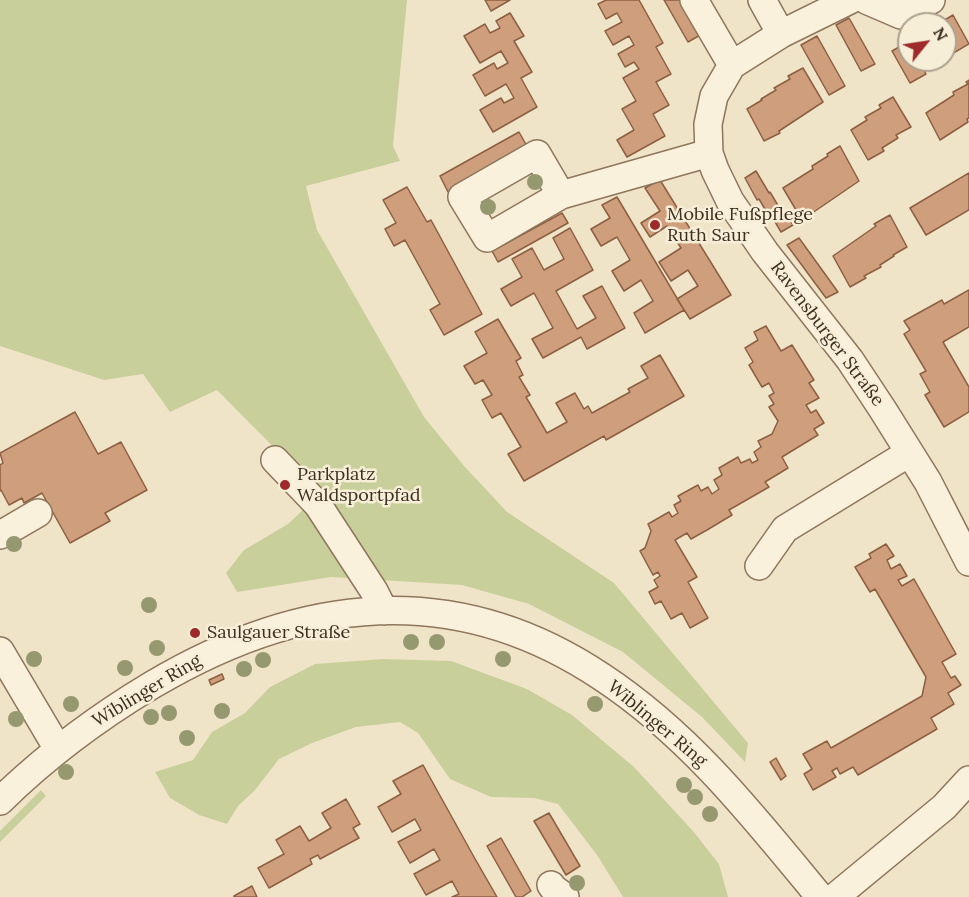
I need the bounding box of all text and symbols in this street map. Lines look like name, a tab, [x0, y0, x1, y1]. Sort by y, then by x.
north arrow	[897, 12, 957, 72]
text: N	[929, 24, 953, 44]
place label: Mobile Fußpflege Ruth Saur	[667, 204, 813, 246]
marker: Mobile Fußpflege Ruth Saur	[648, 218, 662, 232]
street label: Ravensburger Straße	[766, 257, 888, 411]
place label: Parkplatz Waldsportpfad	[297, 464, 420, 506]
marker: Parkplatz Waldsportpfad	[278, 478, 292, 492]
place label: Saulgauer Straße	[207, 622, 350, 644]
marker: Saulgauer Straße	[188, 626, 202, 640]
street label: Wiblinger Ring	[89, 650, 205, 732]
street label: Wiblinger Ring	[603, 676, 711, 772]

